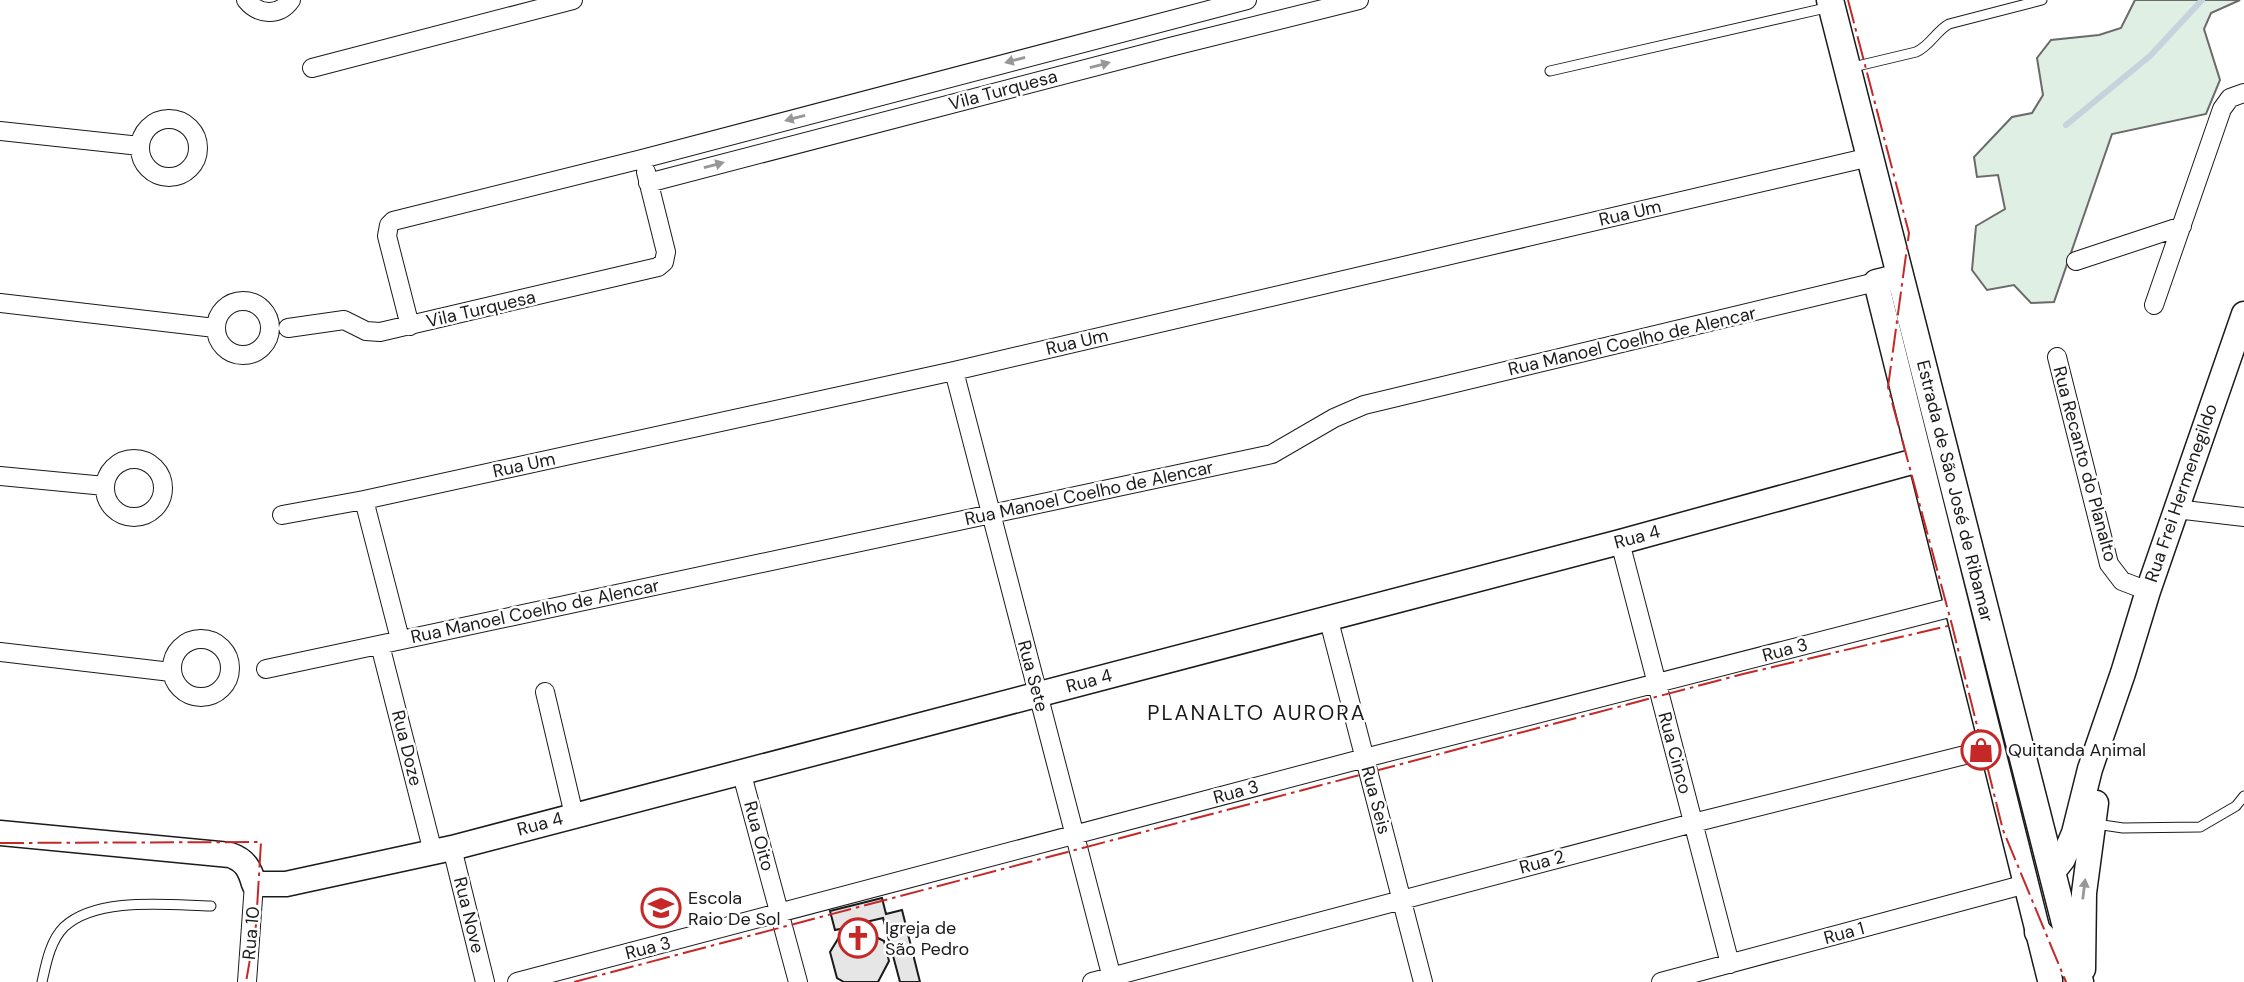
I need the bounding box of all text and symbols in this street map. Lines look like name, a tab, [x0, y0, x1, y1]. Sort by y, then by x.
one-way arrow	[1004, 55, 1026, 66]
one-way arrow	[1090, 59, 1112, 70]
street label: Vila Turquesa	[946, 64, 1060, 116]
one-way arrow	[784, 114, 805, 124]
one-way arrow	[704, 159, 726, 170]
street label: Rua Um	[1596, 194, 1664, 232]
street label: Vila Turquesa	[424, 285, 538, 333]
street label: Rua Manoel Coelho de Alencar	[1506, 301, 1759, 381]
street label: Rua Um	[1043, 323, 1111, 361]
street label: Estrada de São José de Ribamar	[1911, 358, 1999, 625]
street label: Rua Recanto do Planalto	[2047, 364, 2123, 564]
street label: Rua Frei Hermenegildo	[2139, 401, 2223, 585]
street label: Rua Um	[490, 447, 558, 483]
street label: Rua Manoel Coelho de Alencar	[962, 455, 1216, 531]
street label: Rua 4	[1611, 519, 1663, 555]
street label: Rua Manoel Coelho de Alencar	[408, 573, 662, 649]
street label: Rua 3	[1760, 632, 1810, 668]
street label: Rua Sete	[1012, 638, 1054, 714]
street label: Rua 4	[1063, 663, 1115, 699]
district label: PLANALTO AURORA	[1147, 699, 1367, 727]
street label: Rua Doze	[386, 708, 428, 788]
street label: Rua Cinco	[1653, 709, 1697, 797]
shop icon: Quitanda Animal	[1960, 729, 2002, 771]
place label: Quitanda Animal	[2008, 738, 2146, 762]
street label: Rua Seis	[1355, 763, 1397, 837]
street label: Rua 3	[1211, 774, 1261, 810]
street label: Rua Oito	[738, 798, 780, 874]
street label: Rua 4	[514, 806, 566, 842]
street label: Rua 2	[1517, 844, 1567, 880]
street label: Rua Nove	[448, 874, 490, 956]
one-way arrow	[2079, 878, 2090, 900]
place label: Escola Raio De Sol	[688, 886, 781, 931]
school or university icon: Escola Raio De Sol	[640, 887, 682, 929]
street label: Rua 10	[237, 905, 265, 961]
place label: Igreja de São Pedro	[885, 916, 969, 961]
street label: Rua 1	[1821, 916, 1867, 950]
church icon: Igreja de São Pedro	[837, 917, 879, 959]
street label: Rua 3	[623, 931, 673, 965]

